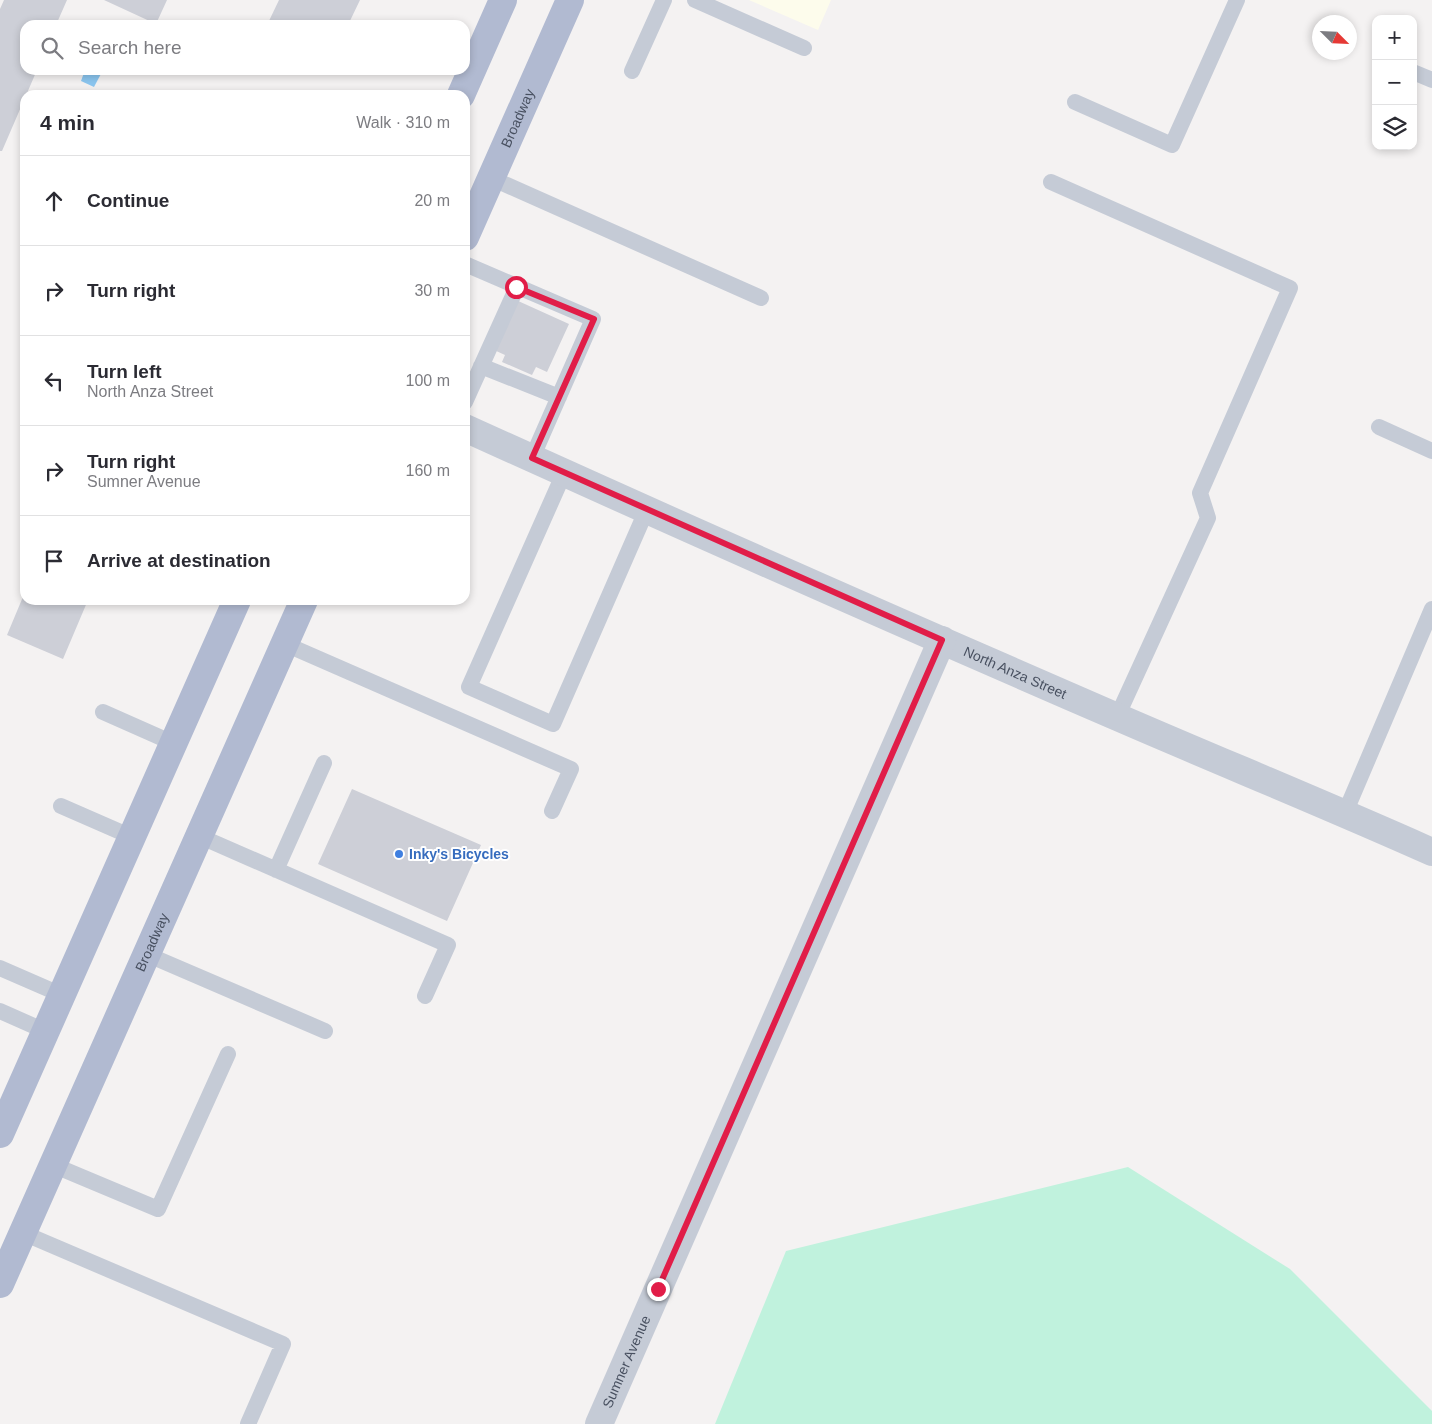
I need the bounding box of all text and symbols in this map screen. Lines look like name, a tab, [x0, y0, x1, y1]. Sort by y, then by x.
north arrow	[1312, 15, 1357, 60]
map controls	[1372, 15, 1417, 150]
button: +	[1372, 15, 1417, 60]
search box	[20, 20, 470, 75]
icon: search	[38, 34, 66, 62]
text: Search here	[78, 37, 182, 58]
button: −	[1372, 60, 1417, 105]
street label: Broadway	[498, 86, 538, 150]
button: layers	[1372, 105, 1417, 150]
text: 4 min	[40, 111, 95, 134]
text: Walk · 310 m	[356, 114, 450, 131]
icon: ahead	[40, 187, 68, 215]
text: Continue	[87, 190, 169, 211]
text: 20 m	[414, 192, 450, 209]
route start	[505, 276, 528, 299]
icon: right	[40, 277, 68, 305]
text: Turn right	[87, 280, 175, 301]
text: 30 m	[414, 282, 450, 299]
text: Turn left	[87, 361, 162, 382]
icon: left	[40, 367, 68, 395]
text: 100 m	[406, 372, 450, 389]
text: North Anza Street	[87, 383, 213, 400]
text: Turn right	[87, 451, 175, 472]
icon: right	[40, 457, 68, 485]
text: 160 m	[406, 462, 450, 479]
text: Sumner Avenue	[87, 473, 201, 490]
icon: arrive	[40, 547, 68, 575]
text: Arrive at destination	[87, 550, 271, 571]
street label: North Anza Street	[961, 643, 1069, 702]
place label: Inky's Bicycles	[409, 846, 509, 862]
marker: Inky's Bicycles	[393, 848, 405, 860]
street label: Broadway	[132, 911, 172, 974]
route end	[647, 1278, 670, 1301]
street label: Sumner Avenue	[599, 1313, 654, 1410]

